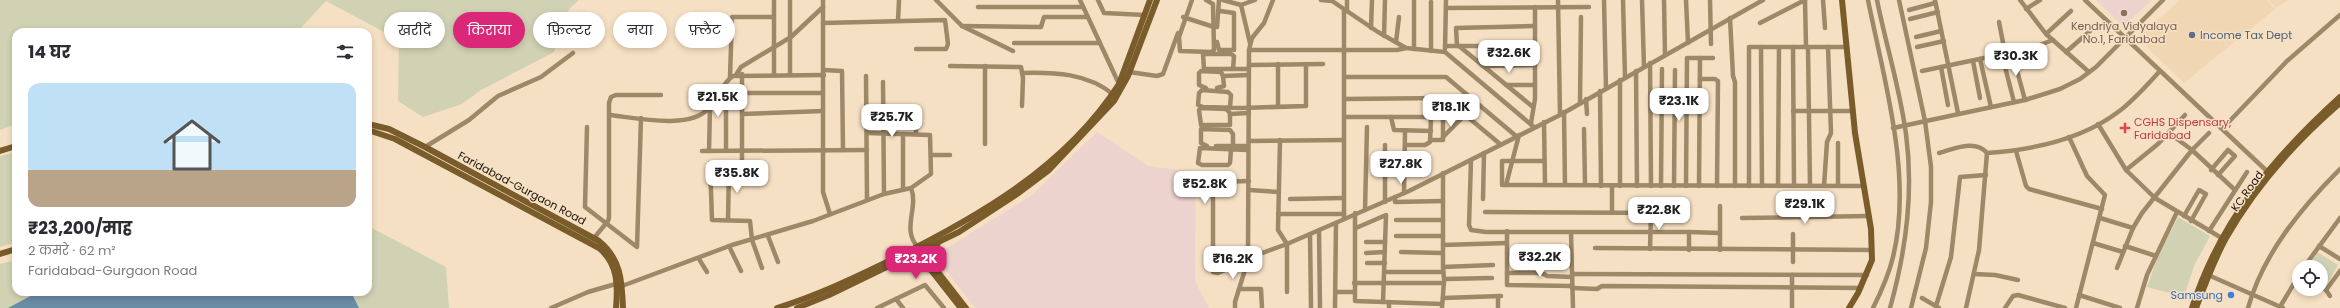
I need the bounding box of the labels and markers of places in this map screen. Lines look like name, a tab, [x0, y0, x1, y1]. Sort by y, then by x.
marker: Kendriya Vidyalaya No.1, Faridabad	[2119, 8, 2129, 18]
place label: Kendriya Vidyalaya No.1, Faridabad	[2071, 18, 2177, 47]
place label: Income Tax Dept	[2200, 27, 2292, 43]
marker: Income Tax Dept	[2187, 30, 2197, 40]
pin: ₹32.6K	[1476, 40, 1542, 74]
pin: ₹30.3K	[1983, 43, 2049, 77]
pin: ₹21.5K	[685, 84, 751, 118]
pin: ₹23.1K	[1646, 88, 1712, 122]
pin: ₹18.1K	[1418, 94, 1484, 128]
pin: ₹25.7K	[859, 104, 925, 138]
place label: CGHS Dispensary, Faridabad	[2134, 114, 2231, 143]
marker: CGHS Dispensary, Faridabad	[2119, 122, 2131, 134]
pin: ₹27.8K	[1368, 151, 1434, 185]
pin: ₹35.8K	[704, 160, 770, 194]
pin: ₹52.8K	[1172, 171, 1238, 205]
pin: ₹29.1K	[1772, 191, 1838, 225]
pin: ₹22.8K	[1626, 197, 1692, 231]
pin: ₹32.2K	[1507, 244, 1573, 278]
pin: ₹23.2K	[883, 246, 949, 280]
pin: ₹16.2K	[1200, 246, 1266, 280]
place label: Samsung	[2171, 287, 2223, 303]
marker: Samsung	[2226, 290, 2236, 300]

